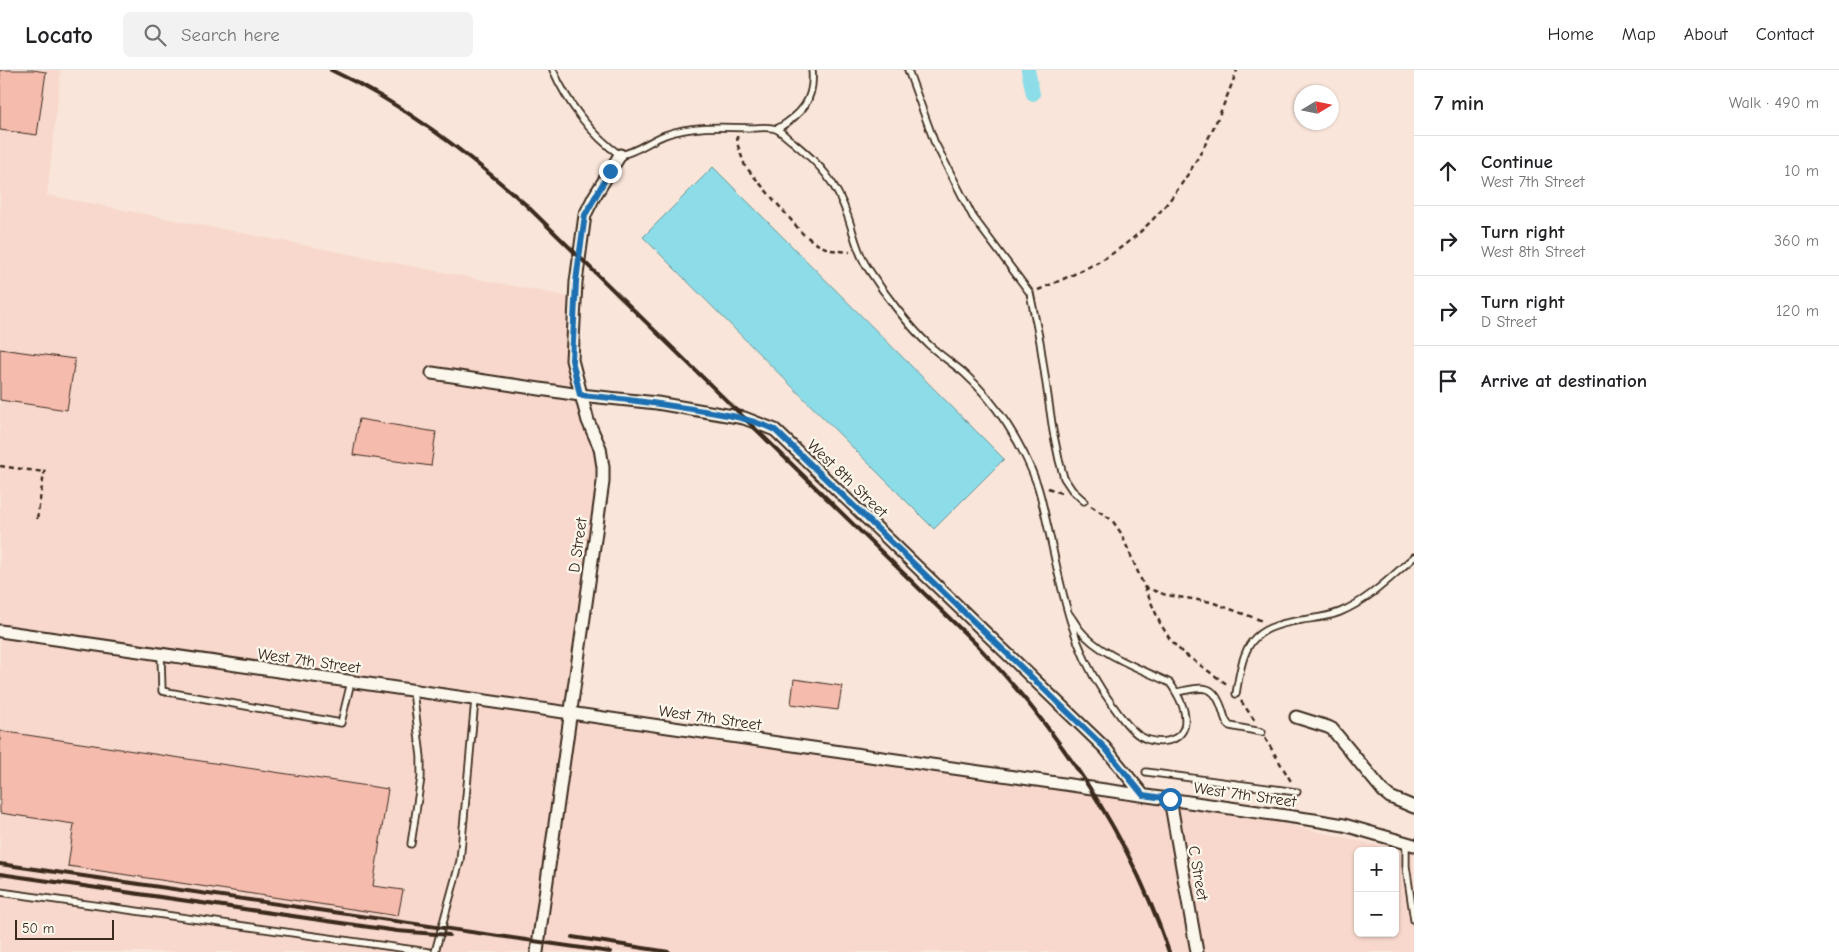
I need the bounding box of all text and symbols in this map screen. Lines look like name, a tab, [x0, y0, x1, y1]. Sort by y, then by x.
search box	[123, 12, 473, 57]
text: Locato	[25, 21, 93, 49]
icon: search	[141, 21, 169, 49]
text: Search here	[181, 24, 280, 46]
text: Home	[1547, 24, 1594, 45]
text: Map	[1622, 24, 1656, 45]
text: About	[1684, 24, 1728, 45]
text: Contact	[1756, 24, 1814, 45]
north arrow	[1294, 85, 1339, 130]
text: 7 min	[1434, 91, 1484, 115]
text: Walk · 490 m	[1729, 94, 1819, 112]
text: Continue	[1481, 151, 1553, 173]
icon: ahead	[1434, 157, 1462, 185]
route end	[599, 160, 622, 183]
text: 10 m	[1784, 162, 1819, 180]
text: West 7th Street	[1481, 173, 1585, 191]
text: Turn right	[1481, 221, 1565, 243]
icon: right	[1434, 227, 1462, 255]
text: 360 m	[1774, 232, 1819, 250]
text: West 8th Street	[1481, 243, 1585, 261]
text: Turn right	[1481, 291, 1565, 313]
icon: right	[1434, 297, 1462, 325]
text: 120 m	[1776, 302, 1819, 320]
text: D Street	[1481, 313, 1536, 331]
icon: arrive	[1434, 367, 1462, 395]
text: Arrive at destination	[1481, 370, 1647, 392]
street label: West 8th Street	[804, 436, 891, 522]
street label: D Street	[565, 516, 591, 574]
street label: West 7th Street	[256, 645, 362, 677]
street label: West 7th Street	[657, 702, 763, 734]
street label: West 7th Street	[1192, 779, 1298, 811]
route start	[1159, 788, 1182, 811]
street label: C Street	[1184, 844, 1212, 902]
map controls	[1354, 847, 1399, 937]
button: +	[1354, 847, 1399, 892]
button: −	[1354, 892, 1399, 937]
scale bar	[15, 917, 114, 940]
text: 50 m	[22, 920, 54, 937]

